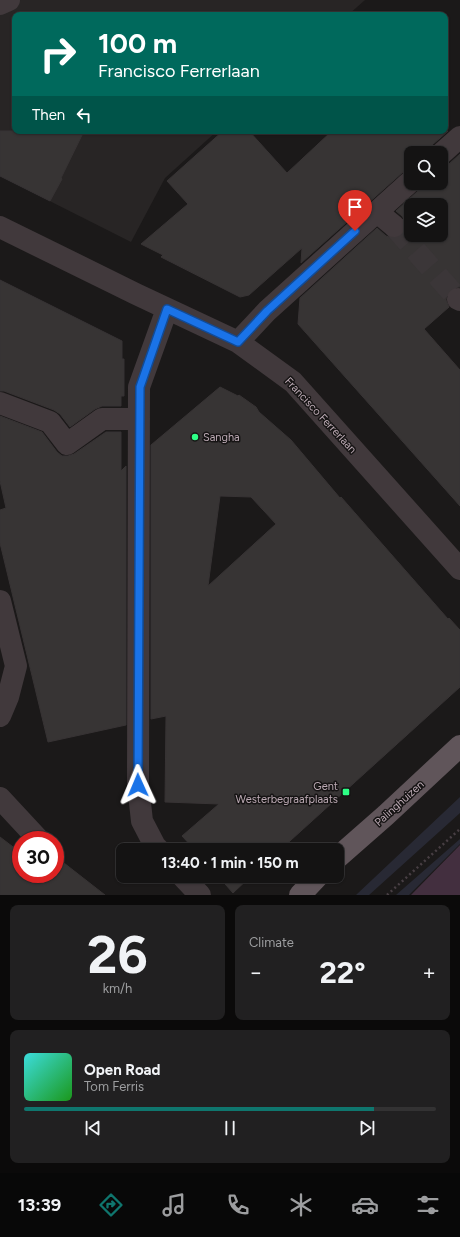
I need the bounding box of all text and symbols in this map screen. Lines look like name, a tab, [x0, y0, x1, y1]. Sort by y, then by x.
text: 100 m	[98, 26, 177, 60]
icon: right	[32, 28, 84, 80]
text: Francisco Ferrerlaan	[98, 60, 260, 82]
icon: left	[73, 104, 95, 126]
text: Then	[32, 106, 65, 124]
map controls	[404, 146, 448, 242]
button: search	[404, 146, 448, 190]
pin	[338, 190, 372, 231]
icon: arrive	[344, 196, 366, 218]
button: layers	[404, 198, 448, 242]
street label: Francisco Ferrerlaan	[282, 375, 359, 456]
place label: Sangha	[203, 431, 240, 444]
marker: Sangha	[190, 432, 200, 442]
position arrow	[117, 764, 159, 806]
street label: Palinghuizen	[372, 778, 427, 829]
place label: Gent Westerbegraafplaats	[236, 780, 338, 806]
marker: Gent Westerbegraafplaats	[341, 787, 351, 797]
speed limit sign: 30	[12, 831, 64, 883]
text: 13:40 · 1 min · 150 m	[161, 854, 299, 872]
text: 26	[87, 924, 148, 986]
text: Climate	[249, 935, 294, 950]
text: 22°	[319, 954, 366, 991]
text: −	[249, 959, 263, 986]
text: +	[422, 959, 436, 986]
text: km/h	[103, 981, 132, 996]
text: Open Road	[84, 1061, 161, 1079]
text: Tom Ferris	[84, 1079, 144, 1094]
icon: previous	[82, 1117, 104, 1139]
icon: pause	[219, 1117, 241, 1139]
icon: next	[356, 1117, 378, 1139]
icon: directions	[97, 1191, 125, 1219]
icon: music	[160, 1191, 188, 1219]
icon: phone	[224, 1191, 252, 1219]
icon: climate	[287, 1191, 315, 1219]
icon: car	[351, 1191, 379, 1219]
icon: filters	[414, 1191, 442, 1219]
text: 13:39	[18, 1194, 61, 1216]

